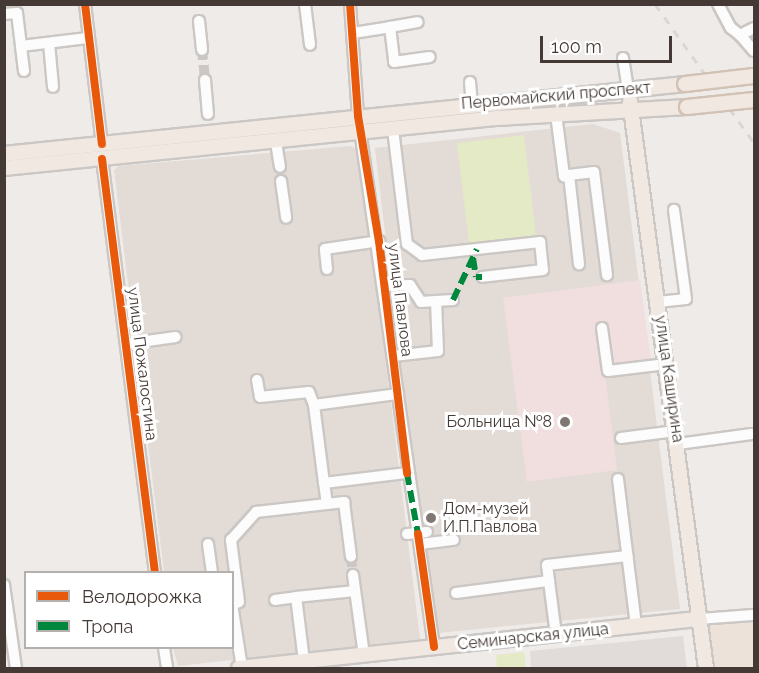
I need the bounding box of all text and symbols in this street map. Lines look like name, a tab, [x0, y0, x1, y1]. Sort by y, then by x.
scale bar	[543, 24, 675, 62]
text: 100 m	[551, 36, 602, 57]
street label: Первомайский проспект	[460, 78, 652, 114]
street label: улица Павлова	[384, 242, 416, 358]
street label: улица Пожалостина	[123, 286, 161, 442]
street label: улица Каширина	[651, 314, 687, 444]
place label: Больница №8	[447, 412, 552, 432]
marker: Больница №8	[556, 413, 574, 431]
place label: Дом-музей И.П.Павлова	[443, 499, 537, 537]
marker: Дом-музей И.П.Павлова	[424, 511, 438, 525]
legend	[24, 571, 234, 649]
text: Велодорожка	[82, 586, 202, 607]
text: Тропа	[82, 616, 133, 637]
street label: Семинарская улица	[456, 619, 610, 655]

